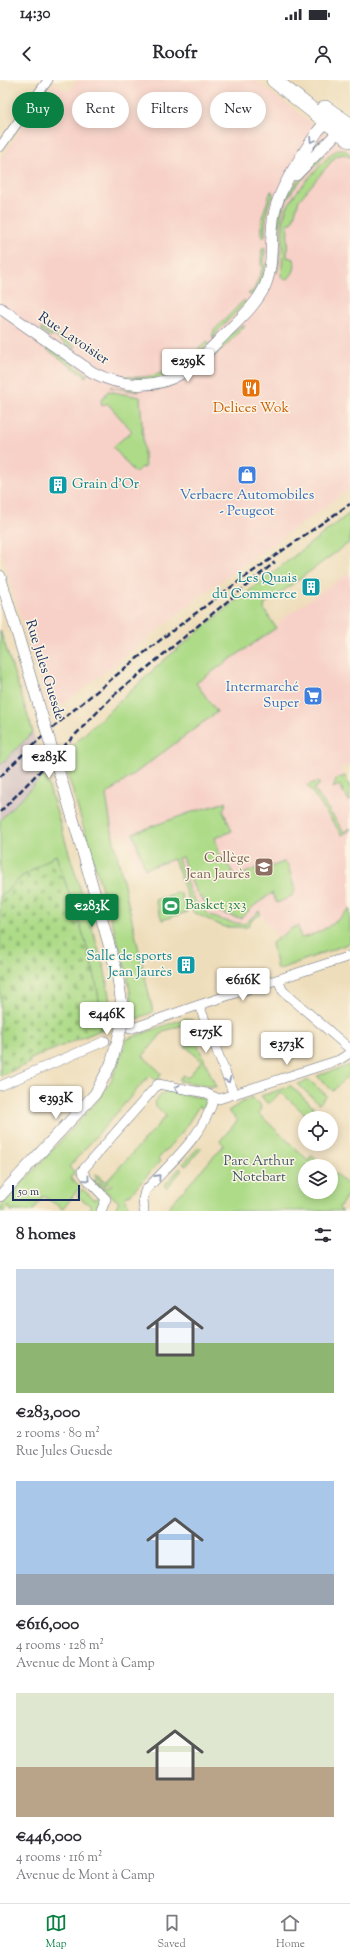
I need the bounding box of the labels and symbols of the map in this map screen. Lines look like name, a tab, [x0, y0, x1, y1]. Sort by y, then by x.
one-way arrow	[309, 136, 317, 143]
street label: Rue Lavoisier	[34, 308, 113, 371]
pin: €259K	[160, 349, 216, 383]
restaurant icon: Delices Wok	[240, 377, 262, 399]
place label: Delices Wok	[213, 399, 289, 419]
shop icon: Verbaere Automobiles - Peugeot	[236, 464, 258, 486]
building icon: Grain d'Or	[47, 474, 69, 496]
place label: Grain d'Or	[72, 475, 140, 495]
place label: Verbaere Automobiles - Peugeot	[180, 486, 314, 522]
place label: Les Quais du Commerce	[212, 569, 297, 605]
building icon: Les Quais du Commerce	[300, 576, 322, 598]
street label: Rue Jules Guesde	[19, 617, 69, 723]
place label: Intermarché Super	[226, 678, 300, 714]
supermarket icon: Intermarché Super	[302, 685, 324, 707]
pin: €283K	[21, 745, 77, 779]
place label: Collège Jean Jaurès	[185, 849, 250, 885]
school or university icon: Collège Jean Jaurès	[253, 856, 275, 878]
pin: €283K	[64, 894, 120, 928]
sports icon: Basket 3x3	[160, 895, 182, 917]
place label: Basket 3x3	[185, 896, 247, 916]
place label: Salle de sports Jean Jaurès	[86, 947, 172, 983]
building icon: Salle de sports Jean Jaurès	[175, 954, 197, 976]
pin: €616K	[215, 968, 271, 1002]
pin: €446K	[79, 1002, 135, 1036]
pin: €175K	[178, 1020, 234, 1054]
pin: €373K	[259, 1032, 315, 1066]
one-way arrow	[224, 1077, 232, 1084]
one-way arrow	[174, 1084, 180, 1092]
pin: €393K	[28, 1086, 84, 1120]
park label: Parc Arthur Notebart	[223, 1152, 295, 1188]
one-way arrow	[83, 1174, 90, 1181]
one-way arrow	[153, 1175, 160, 1182]
scale bar	[12, 1183, 80, 1202]

